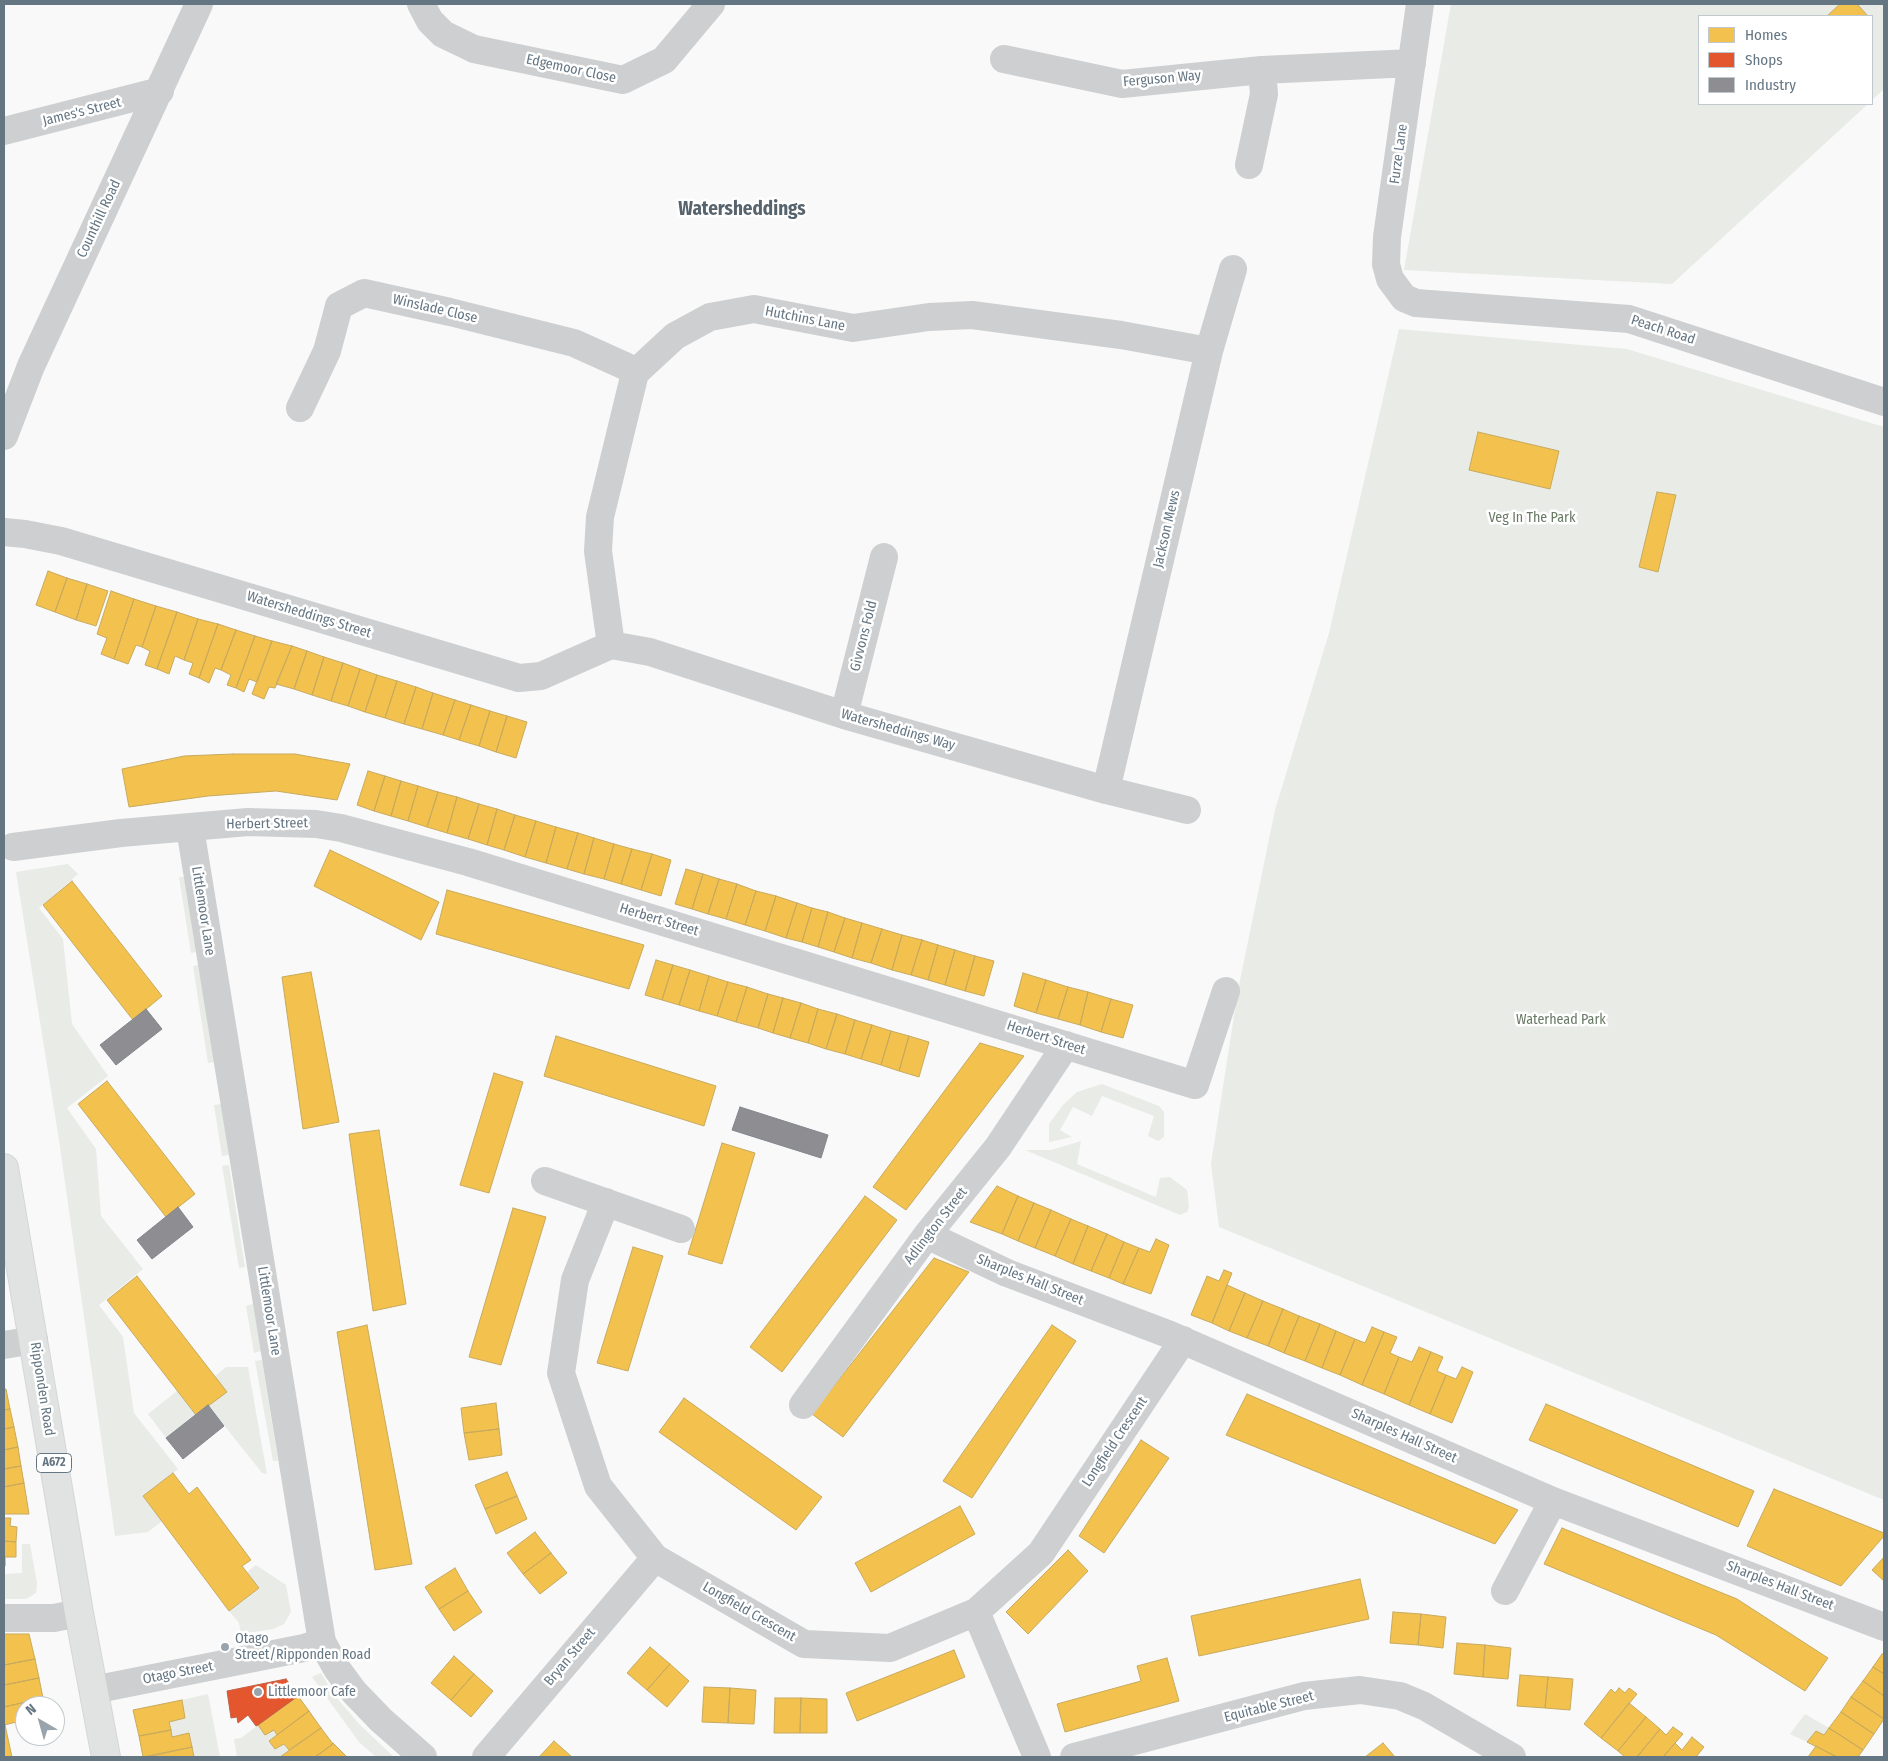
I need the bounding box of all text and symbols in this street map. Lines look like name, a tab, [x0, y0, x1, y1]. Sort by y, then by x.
legend	[1698, 15, 1873, 105]
text: Homes	[1745, 26, 1787, 44]
street label: Edgemoor Close	[524, 51, 618, 87]
text: Shops	[1745, 51, 1783, 69]
street label: Ferguson Way	[1122, 67, 1202, 91]
text: Industry	[1745, 76, 1796, 94]
street label: James's Street	[41, 94, 123, 130]
street label: Furze Lane	[1386, 123, 1412, 185]
street label: Counthill Road	[74, 177, 124, 261]
district label: Watersheddings	[678, 199, 806, 221]
street label: Winslade Close	[391, 291, 479, 327]
street label: Hutchins Lane	[764, 303, 846, 335]
street label: Peach Road	[1629, 312, 1697, 348]
street label: Jackson Mews	[1150, 489, 1184, 569]
park label: Veg In The Park	[1489, 510, 1575, 526]
street label: Watersheddings Street	[245, 588, 373, 642]
street label: Givvons Fold	[847, 599, 881, 673]
street label: Watersheddings Way	[839, 706, 957, 754]
street label: Herbert Street	[226, 815, 308, 833]
street label: Littlemoor Lane	[188, 865, 218, 957]
street label: Herbert Street	[617, 900, 701, 940]
park label: Waterhead Park	[1516, 1012, 1606, 1028]
street label: Herbert Street	[1004, 1017, 1088, 1059]
street label: Adlington Street	[901, 1184, 971, 1268]
street label: Sharples Hall Street	[974, 1251, 1086, 1309]
street label: Littlemoor Lane	[254, 1265, 284, 1357]
street label: Ripponden Road	[26, 1341, 58, 1437]
street label: Longfield Crescent	[1079, 1394, 1151, 1490]
street label: Sharples Hall Street	[1349, 1405, 1459, 1467]
road number: A672	[36, 1454, 72, 1472]
street label: Sharples Hall Street	[1724, 1558, 1836, 1614]
street label: Longfield Crescent	[699, 1579, 799, 1645]
street label: Bryan Street	[541, 1625, 599, 1689]
place label: Otago Street/Ripponden Road	[235, 1631, 371, 1664]
marker: Otago Street/Ripponden Road	[219, 1641, 231, 1653]
street label: Otago Street	[141, 1658, 215, 1688]
place label: Littlemoor Cafe	[268, 1684, 356, 1700]
marker: Littlemoor Cafe	[252, 1686, 264, 1698]
street label: Equitable Street	[1222, 1688, 1316, 1726]
north arrow	[15, 1696, 65, 1746]
text: N	[23, 1700, 40, 1719]

